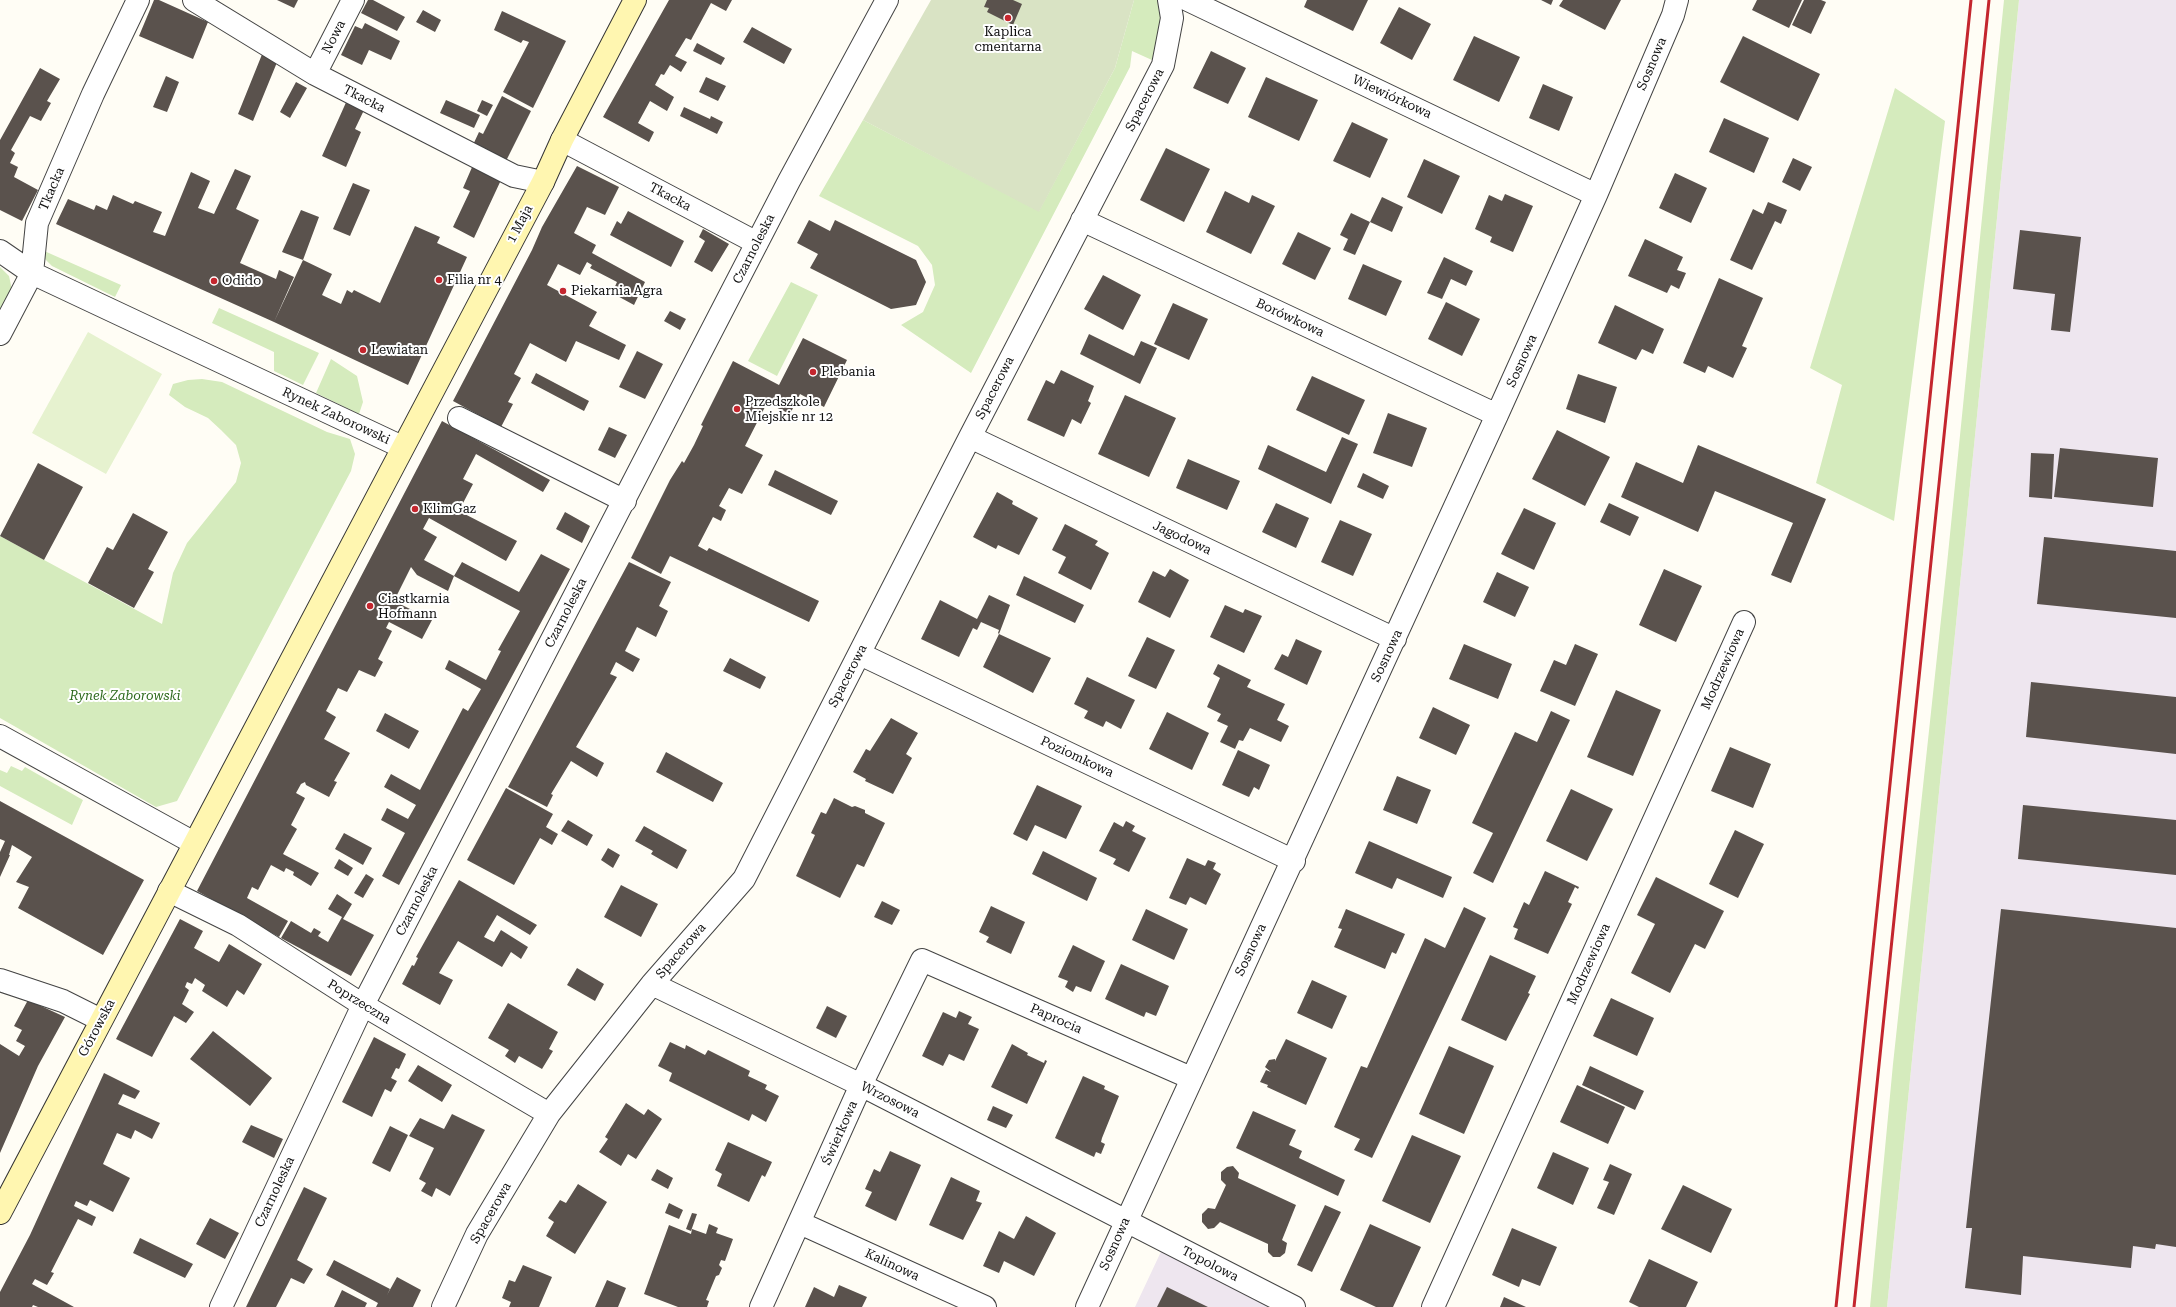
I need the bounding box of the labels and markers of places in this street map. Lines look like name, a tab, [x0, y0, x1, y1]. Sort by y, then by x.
marker: Kaplica cmentarna	[1003, 13, 1013, 23]
place label: Kaplica cmentarna	[974, 24, 1042, 55]
place label: Filia nr 4	[447, 272, 502, 288]
place label: Odido	[222, 273, 261, 289]
marker: Filia nr 4	[434, 275, 444, 285]
marker: Odido	[209, 276, 219, 286]
place label: Piekarnia Agra	[571, 283, 662, 299]
marker: Piekarnia Agra	[558, 286, 568, 296]
place label: Lewiatan	[371, 342, 428, 358]
marker: Lewiatan	[358, 345, 368, 355]
place label: Plebania	[821, 364, 875, 380]
marker: Plebania	[808, 367, 818, 377]
place label: Przedszkole Miejskie nr 12	[745, 394, 833, 425]
marker: Przedszkole Miejskie nr 12	[732, 404, 742, 414]
place label: KlimGaz	[423, 501, 476, 517]
marker: KlimGaz	[410, 504, 420, 514]
place label: Ciastkarnia Hofmann	[378, 591, 449, 622]
marker: Ciastkarnia Hofmann	[365, 601, 375, 611]

